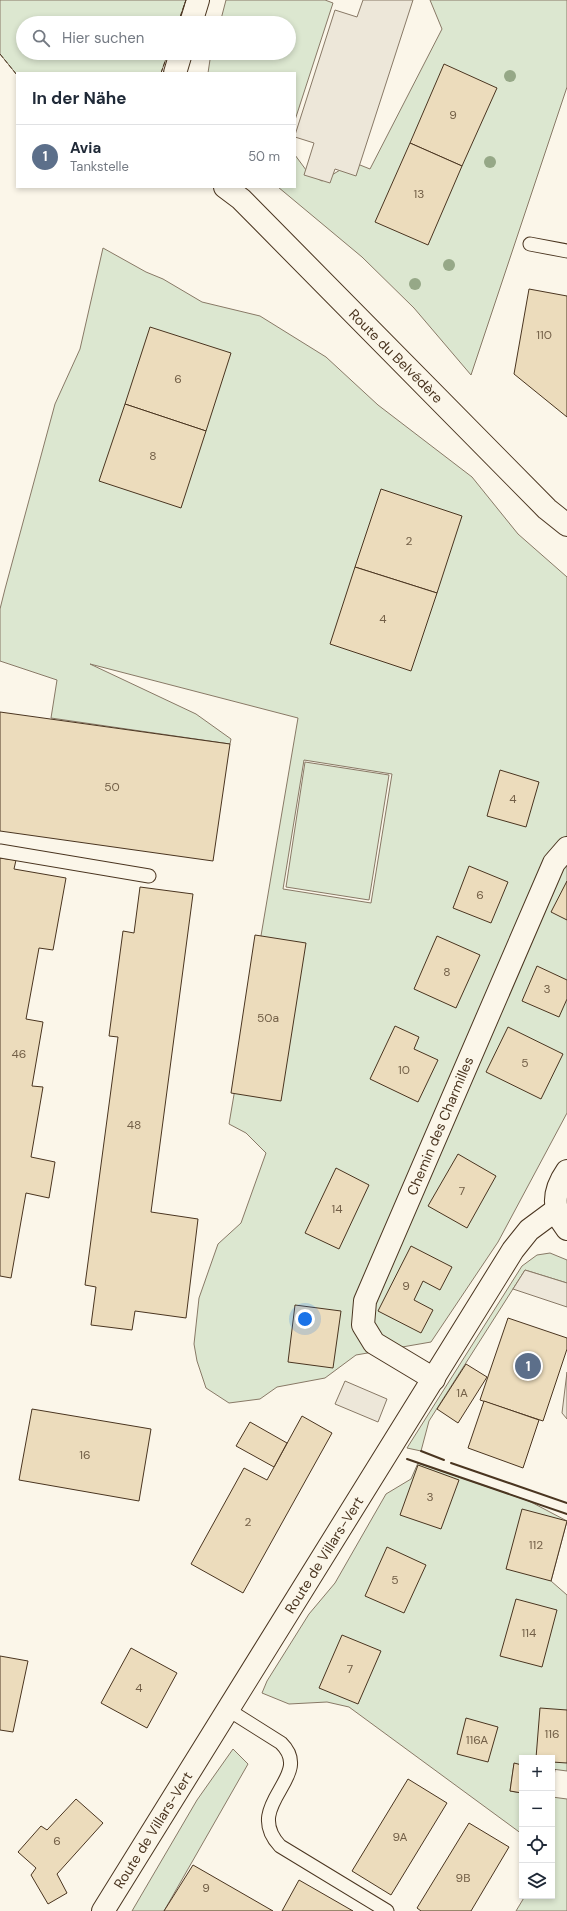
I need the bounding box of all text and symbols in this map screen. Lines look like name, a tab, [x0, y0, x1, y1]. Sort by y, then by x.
search box	[16, 16, 296, 60]
icon: search	[30, 27, 52, 49]
text: Hier suchen	[62, 28, 144, 48]
text: In der Nähe	[32, 87, 127, 109]
house number: 9	[449, 107, 457, 123]
text: Avia	[70, 138, 101, 158]
text: 1	[43, 148, 47, 165]
text: 50 m	[248, 148, 280, 165]
text: Tankstelle	[70, 158, 129, 175]
house number: 13	[414, 186, 424, 202]
street label: Route du Belvédère	[345, 305, 447, 407]
house number: 110	[536, 327, 552, 343]
house number: 6	[174, 371, 182, 387]
house number: 8	[149, 448, 157, 464]
house number: 2	[406, 533, 413, 549]
house number: 4	[379, 611, 387, 627]
house number: 50	[104, 779, 120, 795]
house number: 4	[509, 791, 517, 807]
house number: 6	[476, 887, 484, 903]
house number: 8	[443, 964, 451, 980]
house number: 3	[543, 981, 551, 997]
house number: 50a	[257, 1010, 279, 1026]
house number: 46	[12, 1046, 26, 1062]
street label: Chemin des Charmilles	[403, 1054, 477, 1198]
house number: 5	[521, 1055, 529, 1071]
house number: 10	[398, 1062, 410, 1078]
house number: 48	[127, 1117, 141, 1133]
house number: 7	[459, 1183, 465, 1199]
house number: 14	[331, 1201, 343, 1217]
house number: 9	[402, 1278, 410, 1294]
your location	[295, 1309, 315, 1329]
pin: 1	[515, 1351, 541, 1381]
house number: 1A	[456, 1385, 468, 1401]
house number: 16	[79, 1447, 91, 1463]
house number: 3	[426, 1489, 434, 1505]
street label: Route de Villars-Vert	[281, 1493, 367, 1617]
house number: 2	[245, 1514, 252, 1530]
house number: 112	[529, 1537, 543, 1553]
house number: 5	[391, 1572, 399, 1588]
house number: 114	[522, 1625, 536, 1641]
house number: 7	[347, 1661, 353, 1677]
house number: 4	[135, 1680, 143, 1696]
house number: 116	[544, 1726, 560, 1742]
house number: 116A	[466, 1732, 488, 1748]
map controls	[519, 1755, 555, 1899]
button: +	[519, 1755, 555, 1791]
street label: Route de Villars-Vert	[110, 1768, 196, 1892]
button: −	[519, 1791, 555, 1827]
button: locate	[519, 1827, 555, 1863]
house number: 9A	[393, 1829, 407, 1845]
house number: 6	[53, 1833, 61, 1849]
button: layers	[519, 1863, 555, 1899]
house number: 9B	[456, 1870, 470, 1886]
house number: 9	[202, 1880, 210, 1896]

